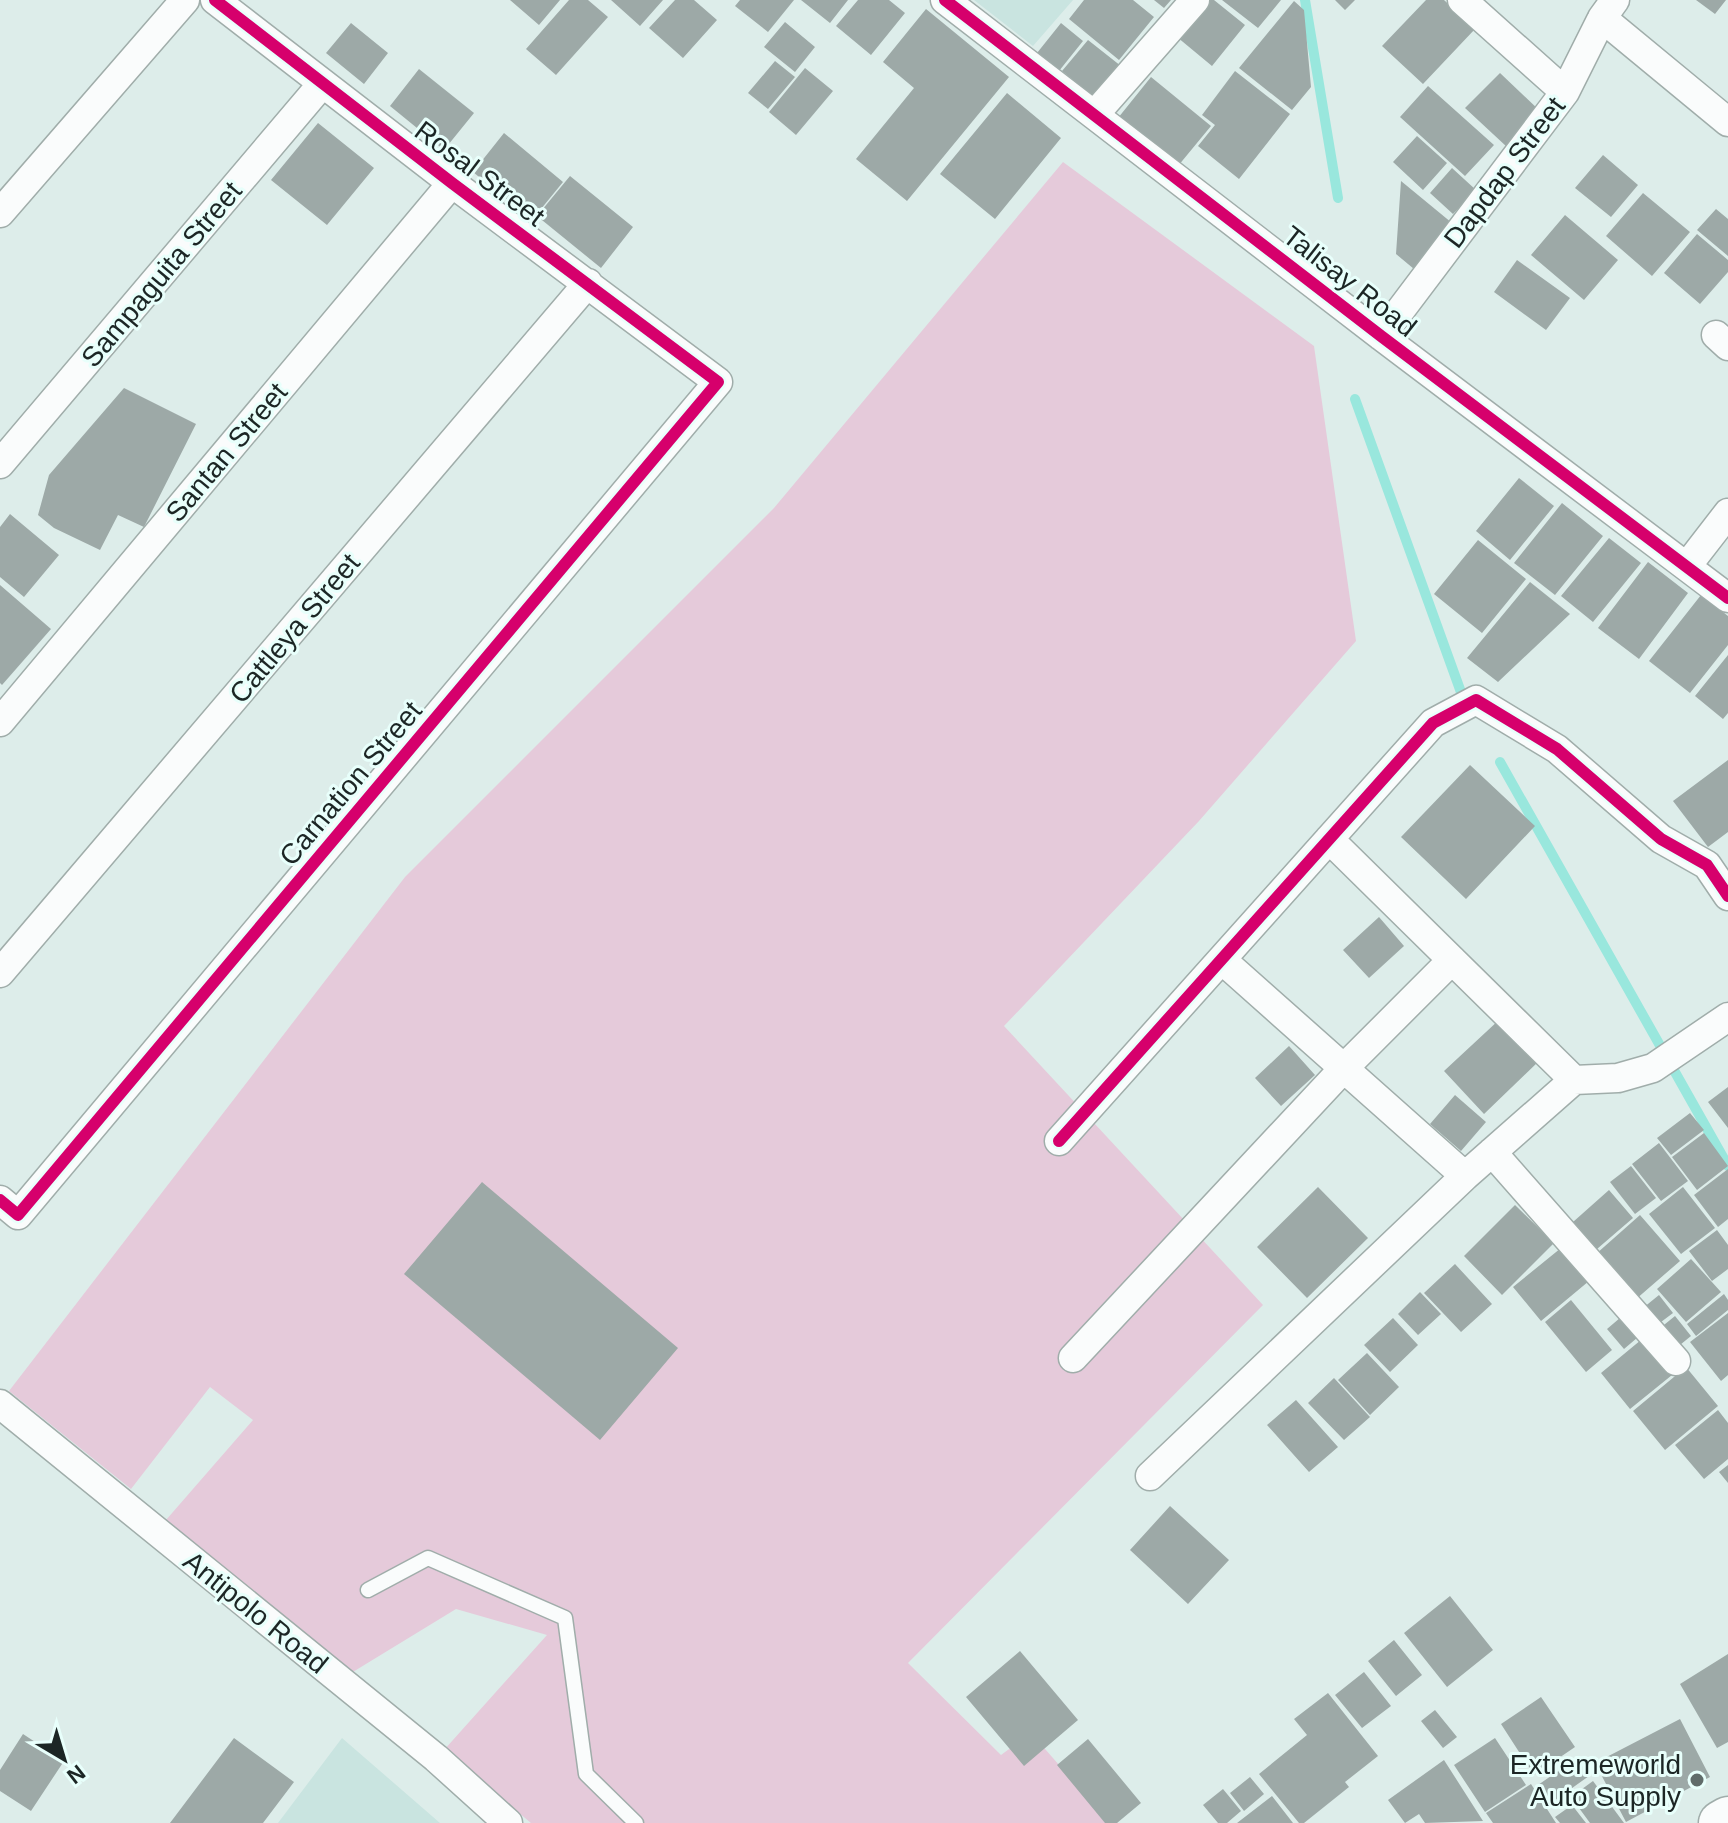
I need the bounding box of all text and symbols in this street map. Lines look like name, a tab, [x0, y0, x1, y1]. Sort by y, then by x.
street label: Dapdap Street	[1438, 91, 1571, 254]
street label: Rosal Street	[409, 115, 551, 232]
street label: Sampaguita Street	[75, 175, 248, 373]
street label: Talisay Road	[1277, 220, 1422, 343]
street label: Santan Street	[159, 377, 293, 528]
street label: Cattleya Street	[223, 547, 366, 709]
street label: Carnation Street	[273, 695, 428, 871]
street label: Antipolo Road	[178, 1545, 334, 1680]
north arrow	[24, 1719, 104, 1799]
place label: Extremeworld Auto Supply	[1510, 1749, 1681, 1812]
text: N	[62, 1760, 90, 1789]
marker: Extremeworld Auto Supply	[1688, 1771, 1706, 1789]

